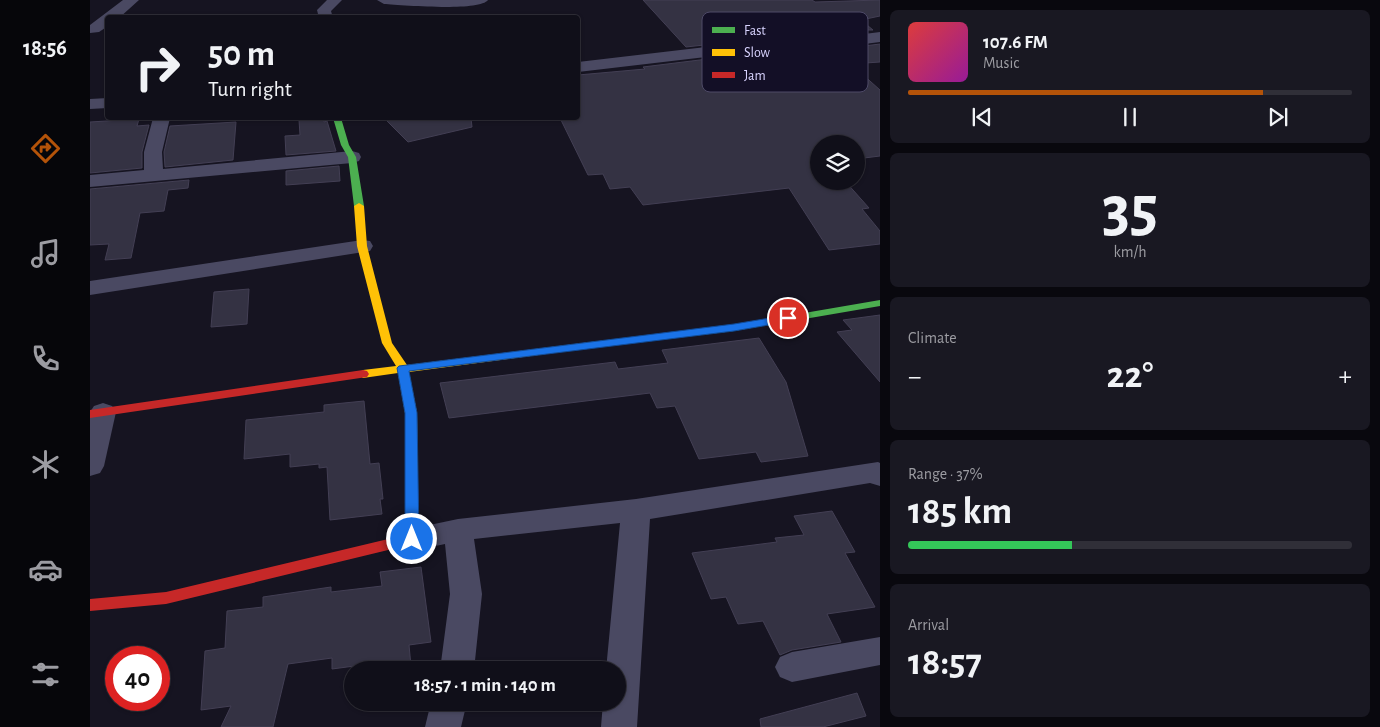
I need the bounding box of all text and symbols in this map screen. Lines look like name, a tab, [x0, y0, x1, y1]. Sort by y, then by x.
legend	[702, 12, 868, 92]
text: Fast	[744, 24, 766, 38]
text: 107.6 FM	[983, 33, 1048, 52]
icon: right	[125, 35, 190, 100]
text: 18:56	[23, 37, 67, 59]
text: 50 m	[208, 37, 275, 72]
text: Slow	[744, 46, 771, 60]
text: Music	[983, 55, 1019, 71]
text: Jam	[744, 69, 766, 83]
text: Turn right	[208, 78, 292, 100]
icon: previous	[968, 103, 996, 131]
icon: pause	[1116, 103, 1144, 131]
icon: next	[1264, 103, 1292, 131]
icon: directions	[28, 131, 63, 166]
map controls	[810, 135, 865, 190]
button: layers	[810, 135, 865, 190]
text: 35	[1102, 178, 1158, 243]
icon: music	[28, 236, 63, 271]
text: km/h	[1113, 244, 1147, 260]
pin	[767, 297, 809, 339]
icon: arrive	[774, 304, 802, 332]
text: Climate	[908, 330, 957, 346]
icon: phone	[28, 341, 63, 376]
text: 22°	[1107, 357, 1153, 395]
text: −	[908, 363, 921, 391]
text: +	[1339, 363, 1352, 391]
icon: climate	[28, 447, 63, 482]
text: Range · 37%	[908, 466, 983, 482]
text: 185 km	[908, 493, 1012, 531]
position arrow	[385, 512, 437, 564]
icon: car	[28, 552, 63, 587]
text: Arrival	[908, 617, 949, 633]
text: 18:57	[908, 644, 982, 682]
speed limit sign: 40	[105, 646, 170, 711]
icon: filters	[28, 657, 63, 692]
text: 18:57 · 1 min · 140 m	[414, 676, 556, 695]

